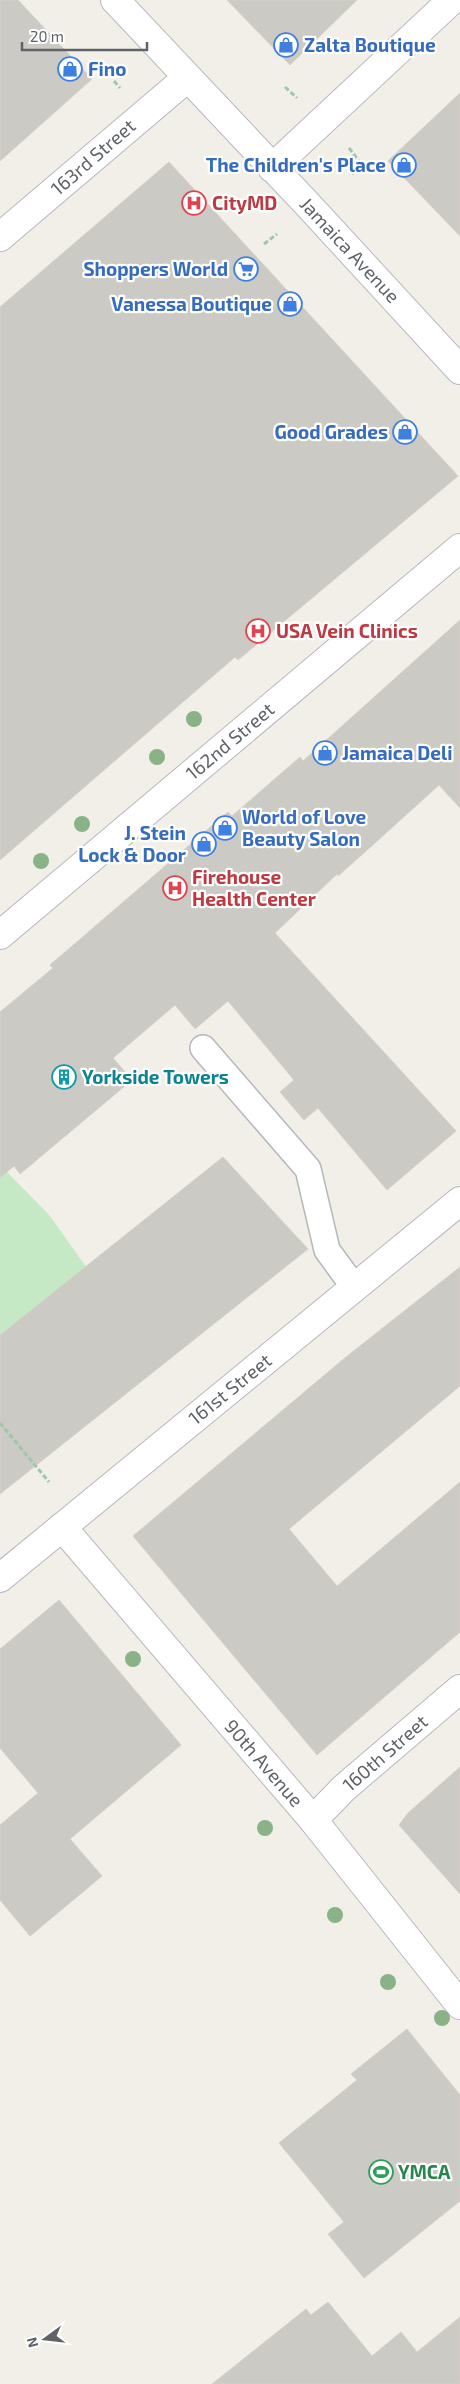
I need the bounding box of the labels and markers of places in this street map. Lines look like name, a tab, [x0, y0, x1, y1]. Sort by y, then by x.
shop icon: Zalta Boutique	[273, 32, 299, 58]
place label: Zalta Boutique	[304, 33, 436, 56]
shop icon: Fino	[57, 56, 83, 82]
place label: Fino	[88, 57, 126, 80]
shop icon: The Children's Place	[391, 152, 417, 178]
place label: The Children's Place	[206, 153, 386, 176]
hospital icon: CityMD	[181, 190, 207, 216]
place label: CityMD	[212, 191, 277, 215]
supermarket icon: Shoppers World	[233, 256, 259, 282]
place label: Shoppers World	[83, 257, 228, 280]
shop icon: Vanessa Boutique	[277, 291, 303, 317]
place label: Vanessa Boutique	[111, 292, 272, 315]
shop icon: Good Grades	[392, 419, 418, 445]
place label: Good Grades	[274, 420, 388, 443]
hospital icon: USA Vein Clinics	[245, 618, 271, 644]
place label: USA Vein Clinics	[276, 619, 418, 642]
shop icon: Jamaica Deli	[312, 740, 338, 766]
place label: Jamaica Deli	[342, 741, 453, 764]
place label: World of Love Beauty Salon	[242, 805, 367, 851]
shop icon: World of Love Beauty Salon	[212, 815, 238, 841]
place label: J. Stein Lock & Door	[78, 821, 186, 866]
shop icon: J. Stein Lock & Door	[191, 831, 217, 857]
place label: Firehouse Health Center	[192, 865, 316, 910]
hospital icon: Firehouse Health Center	[162, 875, 188, 901]
building icon: Yorkside Towers	[51, 1064, 77, 1090]
place label: Yorkside Towers	[82, 1065, 229, 1088]
sports icon: YMCA	[368, 2159, 394, 2185]
place label: YMCA	[398, 2160, 451, 2183]

